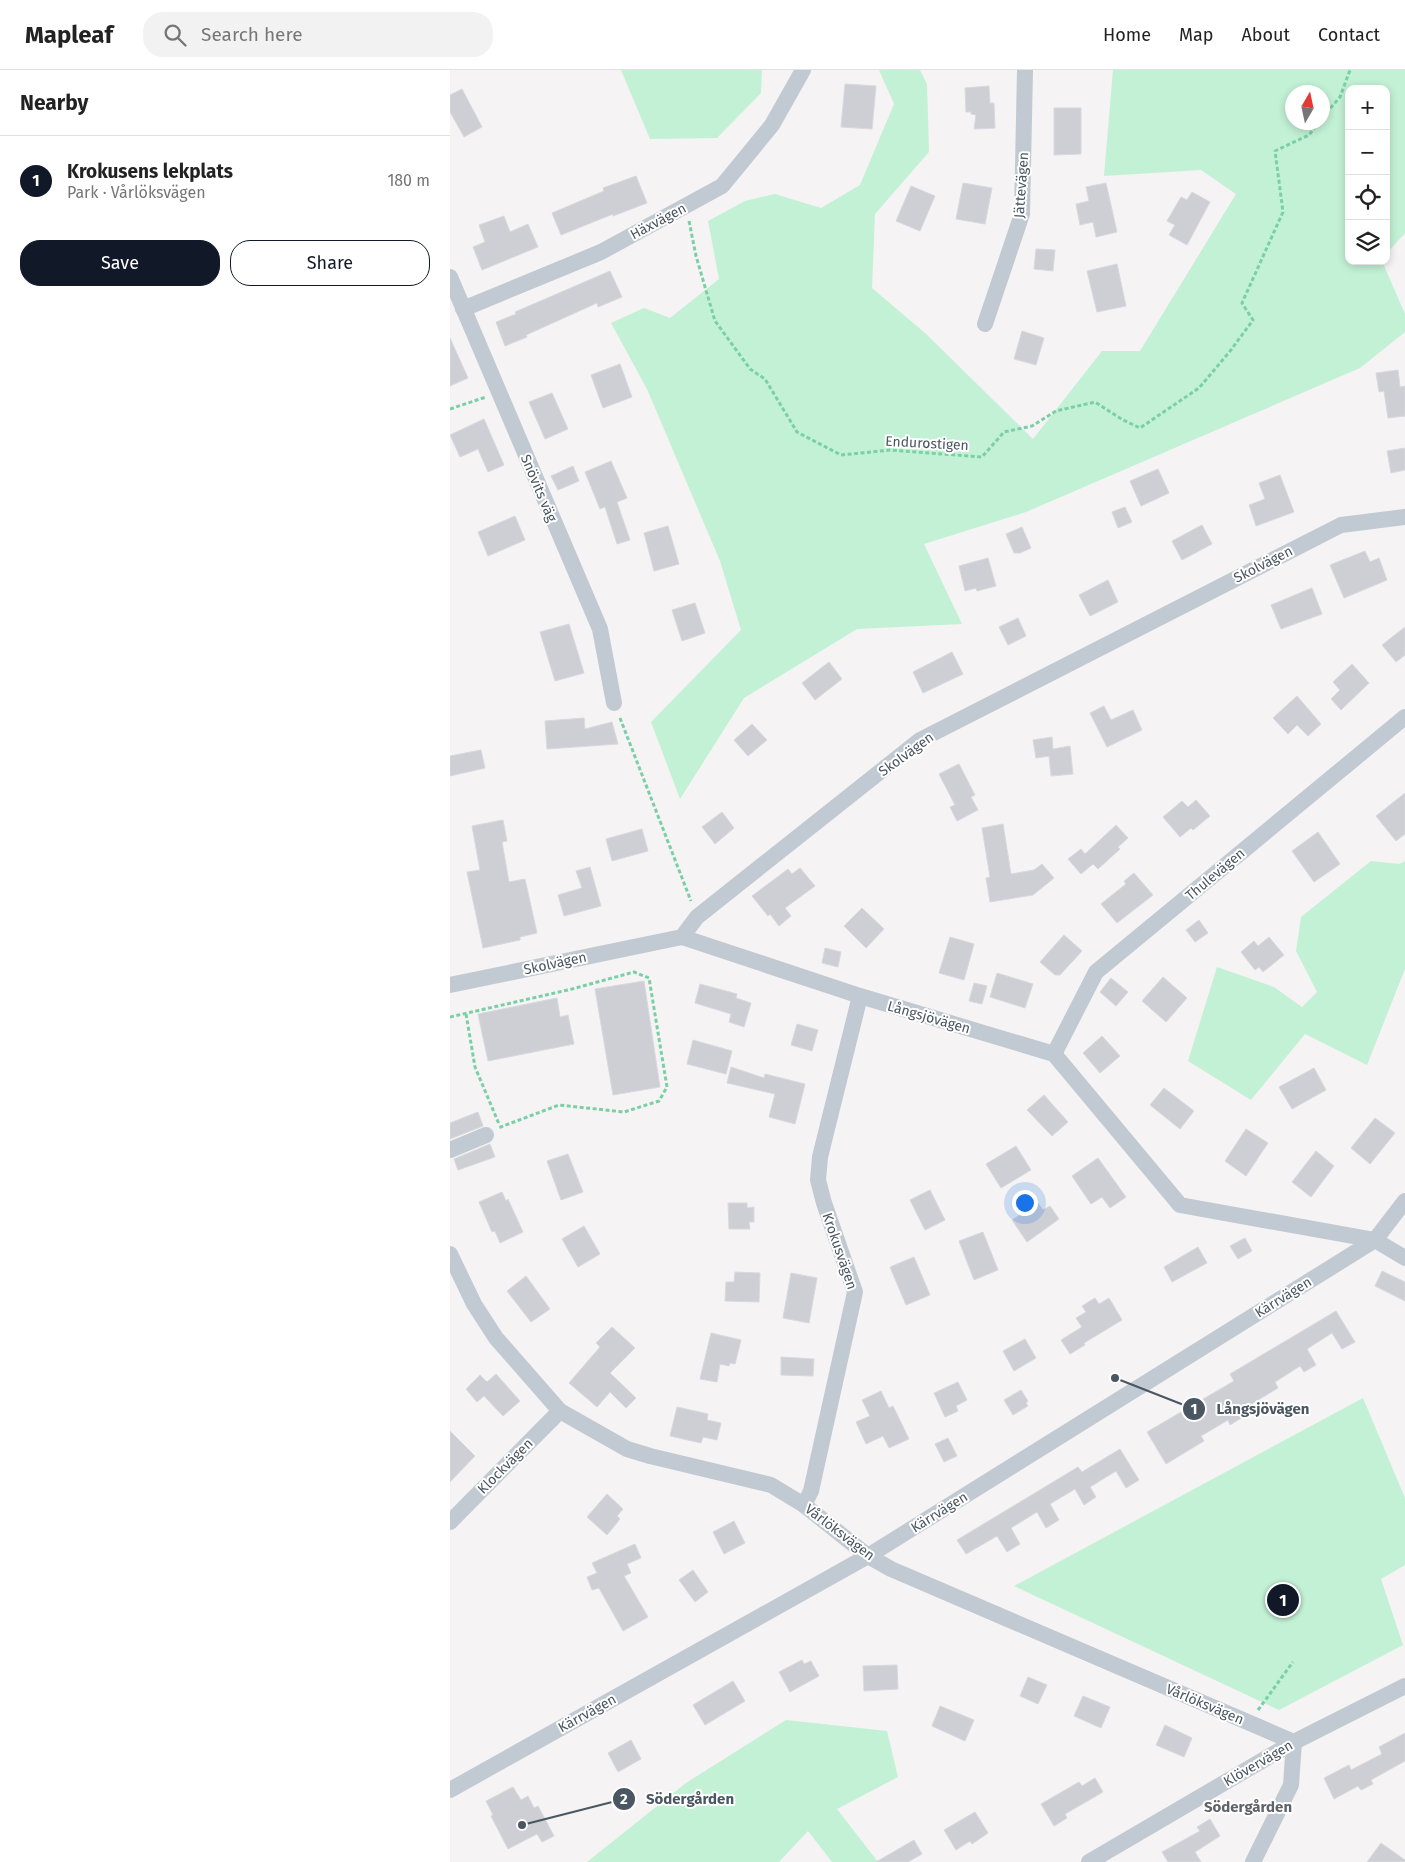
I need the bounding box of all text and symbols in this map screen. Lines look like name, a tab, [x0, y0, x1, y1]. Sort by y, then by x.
search box	[143, 12, 493, 57]
text: Mapleaf	[25, 21, 113, 49]
icon: search	[161, 21, 189, 49]
text: Search here	[201, 23, 303, 46]
text: Home	[1103, 24, 1151, 46]
text: Map	[1179, 24, 1213, 46]
text: About	[1241, 24, 1290, 46]
text: Contact	[1318, 24, 1380, 46]
north arrow	[1285, 85, 1330, 130]
map controls	[1345, 85, 1390, 265]
button: +	[1345, 85, 1390, 130]
text: Nearby	[20, 90, 88, 116]
button: −	[1345, 130, 1390, 175]
street label: Jättevägen	[1011, 151, 1032, 219]
text: Krokusens lekplats	[67, 160, 233, 183]
text: 1	[32, 171, 40, 190]
text: 180 m	[387, 171, 430, 190]
button: locate	[1345, 175, 1390, 220]
text: Park · Vårlöksvägen	[67, 183, 206, 202]
street label: Häxvägen	[627, 200, 689, 243]
button: layers	[1345, 220, 1390, 265]
button: Save	[20, 240, 220, 286]
button: Share	[230, 240, 430, 286]
street label: Endurostigen	[885, 433, 969, 454]
street label: Snövits väg	[517, 452, 561, 525]
street label: Skolvägen	[1231, 542, 1296, 587]
street label: Skolvägen	[875, 729, 937, 780]
street label: Thulevägen	[1182, 845, 1248, 904]
street label: Skolvägen	[522, 949, 588, 978]
street label: Långsjövägen	[885, 998, 972, 1037]
your location	[1012, 1190, 1038, 1216]
street label: Krokusvägen	[818, 1211, 861, 1292]
street label: Kärrvägen	[1252, 1273, 1315, 1321]
callout: Långsjövägen	[1181, 1394, 1319, 1424]
text: 1	[1191, 1400, 1197, 1418]
text: Långsjövägen	[1217, 1400, 1309, 1418]
street label: Klockvägen	[474, 1435, 537, 1498]
street label: Kärrvägen	[908, 1488, 971, 1536]
street label: Vårlöksvägen	[801, 1501, 878, 1564]
pin: 1	[1267, 1581, 1299, 1619]
street label: Vårlöksvägen	[1163, 1680, 1246, 1728]
street label: Kärrvägen	[555, 1691, 619, 1736]
street label: Klövervägen	[1221, 1737, 1296, 1790]
callout: Södergården	[611, 1784, 744, 1814]
text: 2	[620, 1790, 628, 1808]
text: Södergården	[646, 1790, 734, 1808]
district label: Södergården	[1204, 1798, 1292, 1816]

